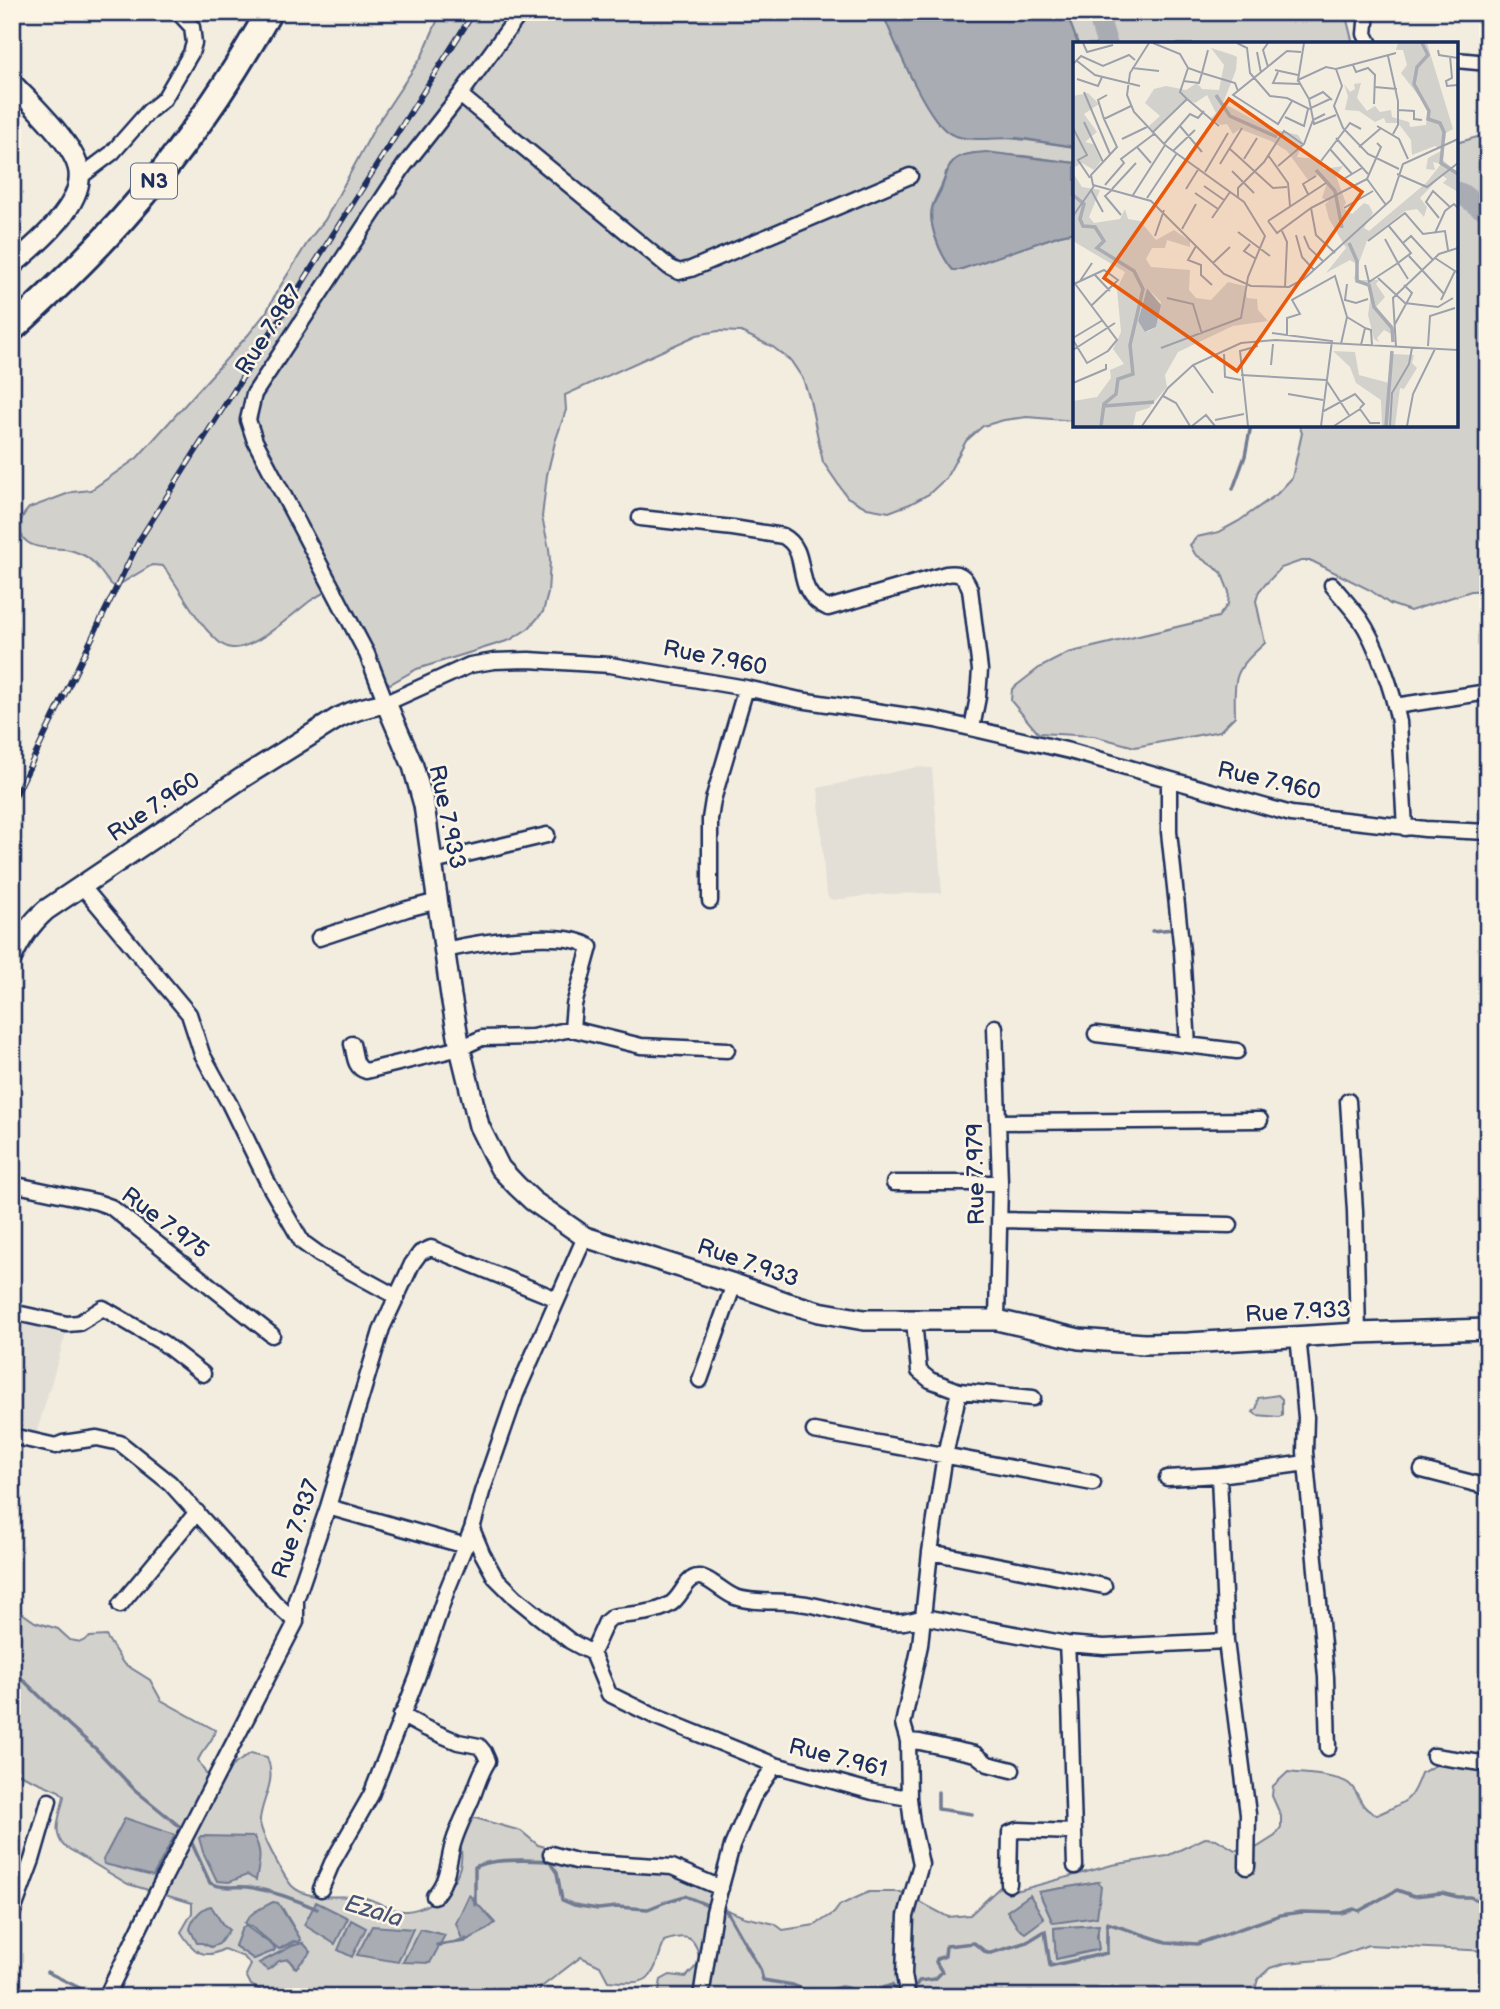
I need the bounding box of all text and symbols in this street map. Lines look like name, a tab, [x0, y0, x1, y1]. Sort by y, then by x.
inset map	[1073, 42, 1458, 427]
road number: N3	[131, 164, 177, 198]
street label: Rue 7.987	[229, 279, 309, 380]
street label: Rue 7.960	[661, 634, 769, 682]
street label: Rue 7.960	[1215, 756, 1323, 806]
street label: Rue 7.933	[422, 762, 472, 872]
street label: Rue 7.960	[103, 766, 205, 848]
street label: Rue 7.979	[961, 1123, 991, 1225]
street label: Rue 7.975	[116, 1181, 214, 1265]
street label: Rue 7.933	[693, 1233, 803, 1293]
street label: Rue 7.933	[1244, 1295, 1352, 1329]
street label: Rue 7.937	[266, 1475, 326, 1582]
street label: Rue 7.961	[786, 1732, 890, 1784]
water label: Ezala	[341, 1888, 407, 1934]

